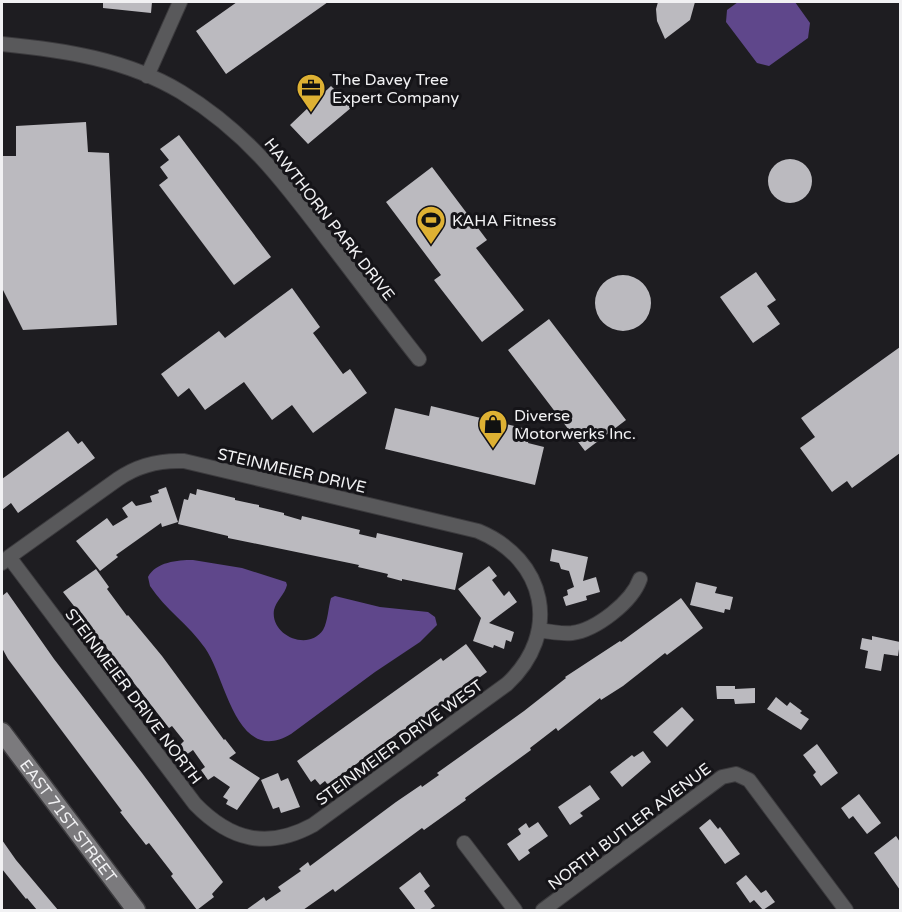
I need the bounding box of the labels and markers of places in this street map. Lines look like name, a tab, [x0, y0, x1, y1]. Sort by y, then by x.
place label: The Davey Tree Expert Company	[332, 70, 459, 108]
office icon: The Davey Tree Expert Company	[295, 72, 327, 114]
sports icon: KAHA Fitness	[415, 204, 447, 246]
place label: KAHA Fitness	[452, 211, 556, 231]
place label: Diverse Motorwerks Inc.	[514, 406, 636, 444]
shop icon: Diverse Motorwerks Inc.	[477, 408, 509, 450]

